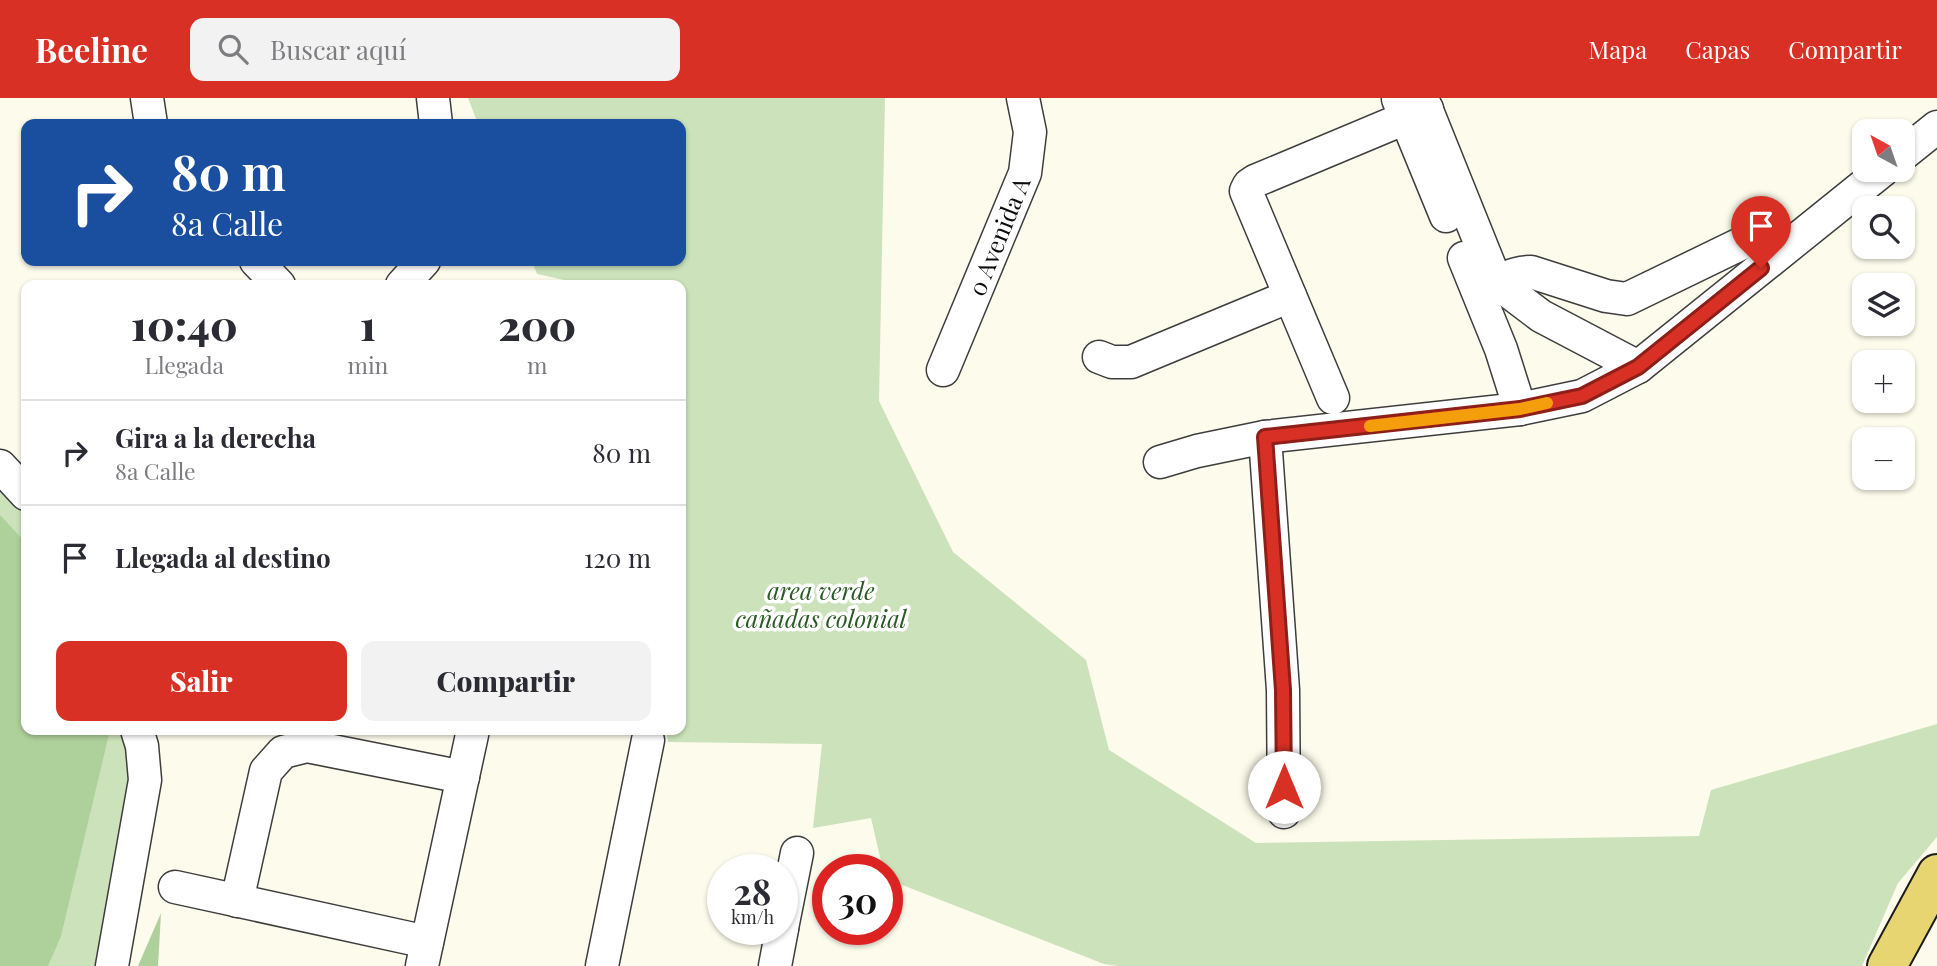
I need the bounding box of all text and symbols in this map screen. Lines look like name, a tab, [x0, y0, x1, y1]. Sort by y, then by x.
search box	[190, 18, 680, 81]
text: Beeline	[35, 27, 148, 71]
icon: search	[214, 30, 252, 68]
text: Buscar aquí	[270, 32, 406, 67]
text: Mapa	[1589, 33, 1647, 65]
text: Capas	[1685, 33, 1750, 65]
text: Compartir	[1788, 33, 1902, 65]
north arrow	[1852, 119, 1914, 182]
map controls	[1852, 119, 1915, 490]
text: 80 m	[171, 138, 286, 203]
icon: right	[56, 147, 147, 238]
street label: 0 Avenida A	[960, 171, 1037, 300]
pin	[1731, 196, 1791, 268]
button: search	[1852, 196, 1915, 259]
text: 8a Calle	[171, 201, 283, 244]
icon: arrive	[1742, 207, 1780, 245]
button: layers	[1852, 273, 1915, 336]
text: 10:40	[131, 296, 238, 352]
text: 1	[360, 296, 376, 352]
text: 200	[498, 296, 576, 352]
text: Llegada	[144, 349, 224, 380]
text: min	[347, 349, 388, 380]
text: m	[527, 349, 547, 380]
button: +	[1852, 350, 1915, 413]
text: Gira a la derecha	[115, 420, 316, 455]
button: −	[1852, 427, 1915, 490]
icon: right	[56, 434, 94, 472]
text: 80 m	[592, 435, 651, 470]
text: 8a Calle	[115, 455, 196, 486]
icon: arrive	[56, 539, 94, 577]
text: Llegada al destino	[115, 540, 331, 575]
text: 120 m	[584, 540, 651, 575]
park label: area verde cañadas colonial	[736, 574, 908, 634]
button: Salir	[56, 641, 347, 721]
button: Compartir	[361, 641, 651, 721]
position arrow	[1247, 750, 1321, 824]
speed limit sign: 30	[812, 854, 903, 945]
text: 28	[734, 867, 771, 914]
text: km/h	[731, 905, 774, 929]

